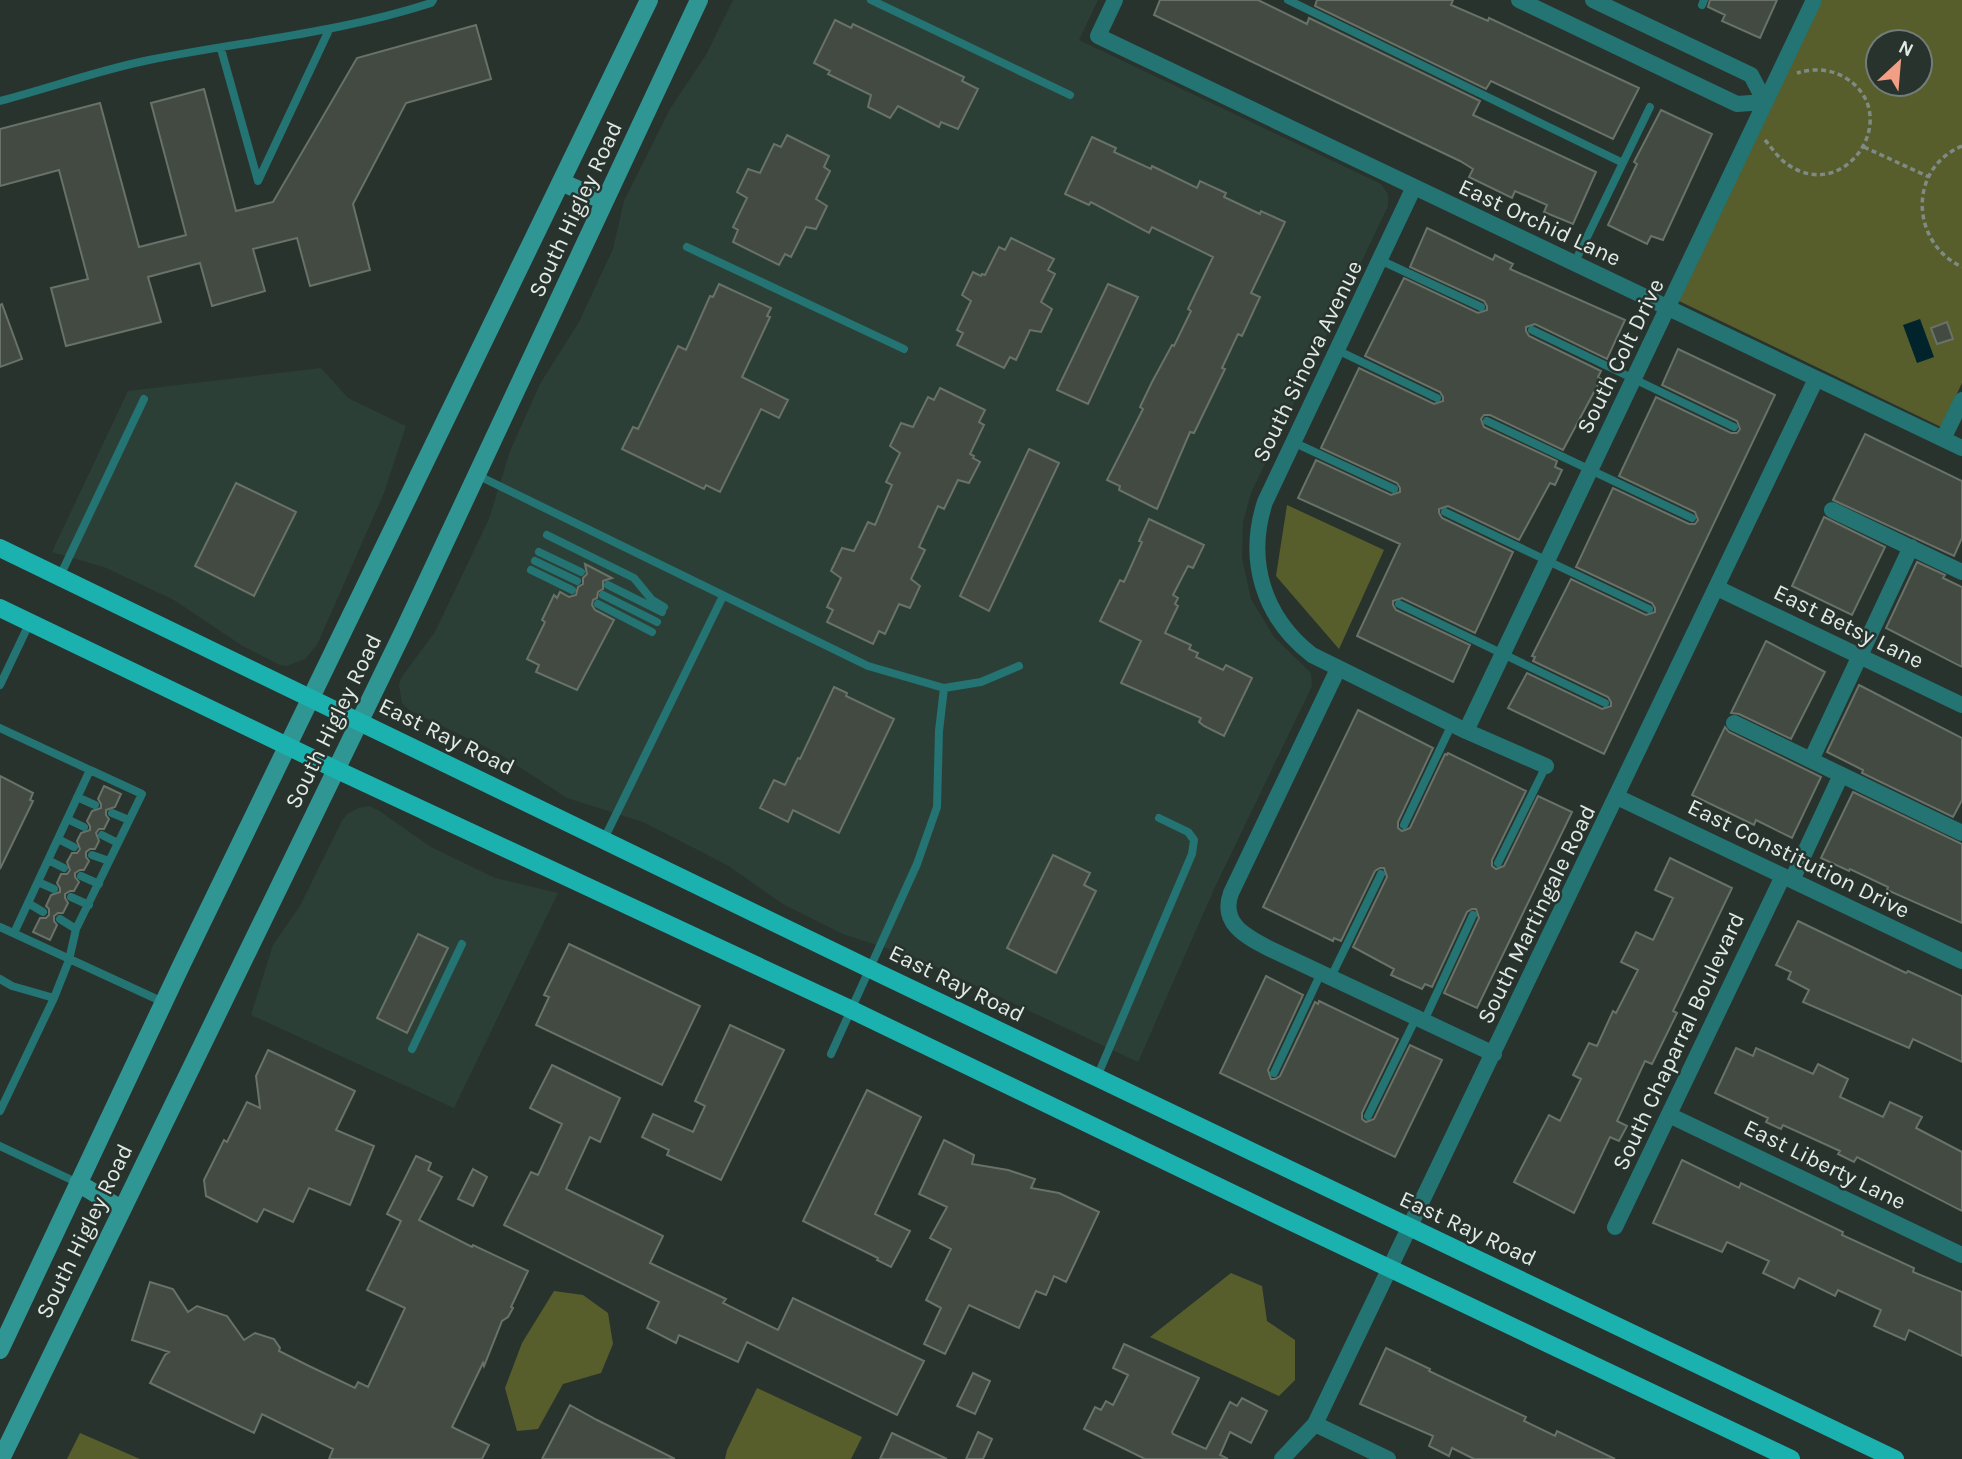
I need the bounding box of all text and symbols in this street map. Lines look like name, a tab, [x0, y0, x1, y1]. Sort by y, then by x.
north arrow	[1864, 28, 1934, 98]
text: N	[1895, 36, 1917, 61]
street label: South Higley Road	[523, 117, 628, 301]
street label: East Orchid Lane	[1454, 173, 1625, 272]
street label: South Sinova Avenue	[1247, 256, 1368, 466]
street label: South Colt Drive	[1571, 274, 1670, 438]
street label: East Betsy Lane	[1769, 578, 1928, 674]
street label: South Higley Road	[279, 629, 387, 813]
street label: East Ray Road	[375, 692, 519, 781]
street label: East Constitution Drive	[1683, 793, 1914, 924]
street label: South Martingale Road	[1472, 800, 1601, 1028]
street label: South Chaparral Boulevard	[1607, 908, 1750, 1174]
street label: East Ray Road	[885, 939, 1029, 1028]
street label: East Liberty Lane	[1739, 1114, 1910, 1215]
street label: South Higley Road	[30, 1139, 138, 1323]
street label: East Ray Road	[1395, 1185, 1540, 1272]

